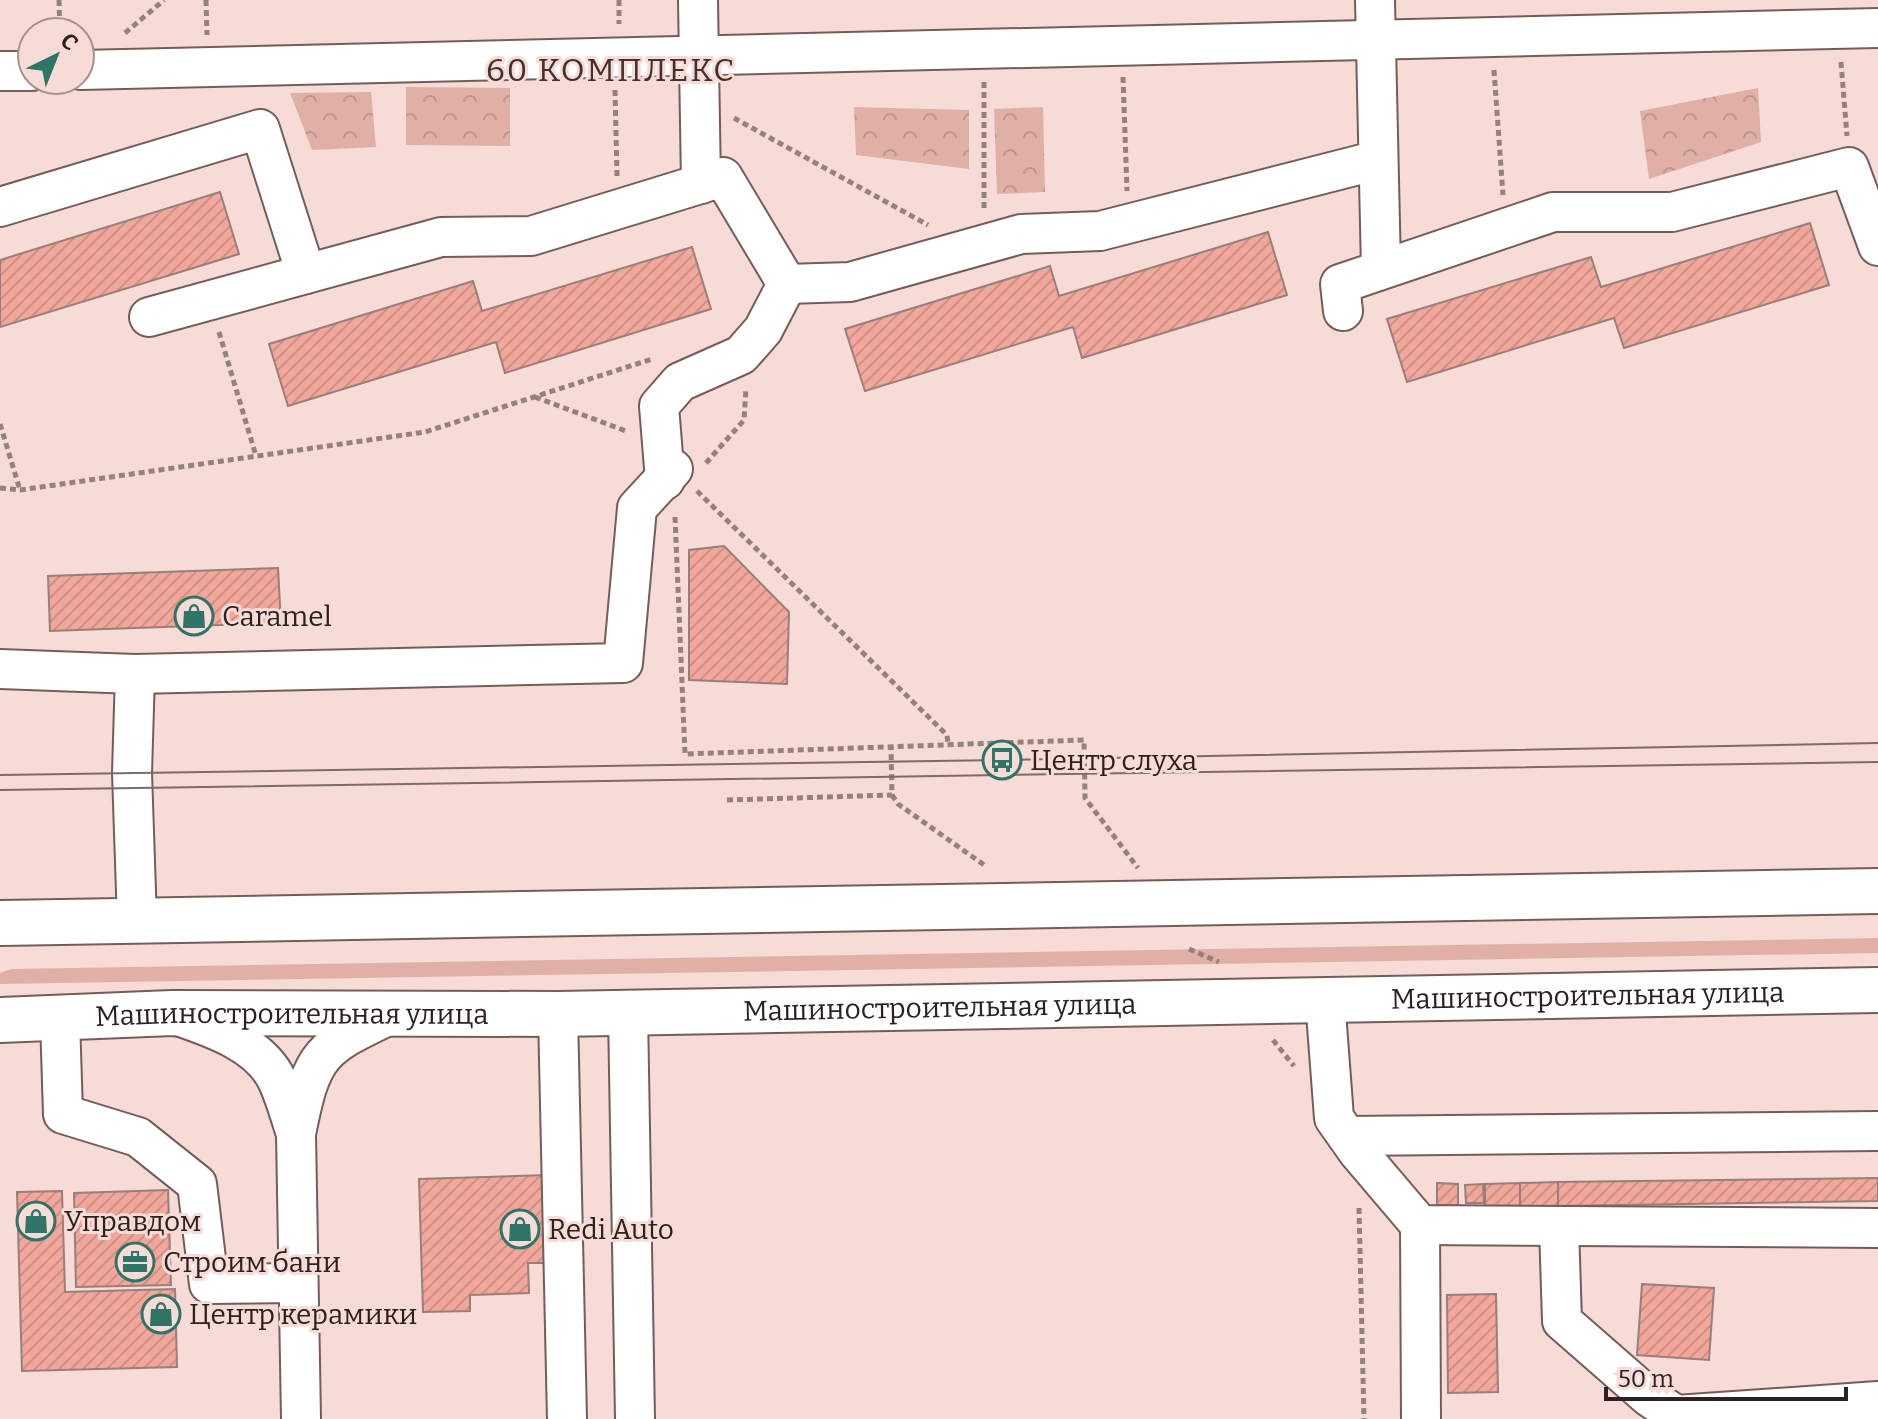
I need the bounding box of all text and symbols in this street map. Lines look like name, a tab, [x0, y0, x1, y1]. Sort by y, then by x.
north arrow	[16, 16, 96, 96]
text: С	[55, 27, 84, 56]
district label: 60 КОМПЛЕКС	[486, 51, 736, 89]
shop icon: Caramel	[173, 595, 215, 637]
place label: Caramel	[222, 600, 332, 633]
bus stop icon: Центр слуха	[981, 739, 1023, 781]
place label: Центр слуха	[1030, 744, 1197, 777]
street label: Машиностроительная улица	[1391, 976, 1785, 1016]
street label: Машиностроительная улица	[743, 987, 1137, 1028]
street label: Машиностроительная улица	[94, 997, 489, 1033]
shop icon: Управдом	[15, 1200, 57, 1242]
place label: Управдом	[64, 1205, 201, 1238]
shop icon: Redi Auto	[499, 1208, 541, 1250]
place label: Redi Auto	[548, 1213, 674, 1246]
office icon: Строим бани	[114, 1241, 156, 1283]
place label: Строим бани	[163, 1246, 341, 1279]
shop icon: Центр керамики	[140, 1293, 182, 1335]
place label: Центр керамики	[189, 1298, 417, 1331]
scale bar	[1606, 1351, 1846, 1401]
text: 50 m	[1618, 1365, 1674, 1393]

